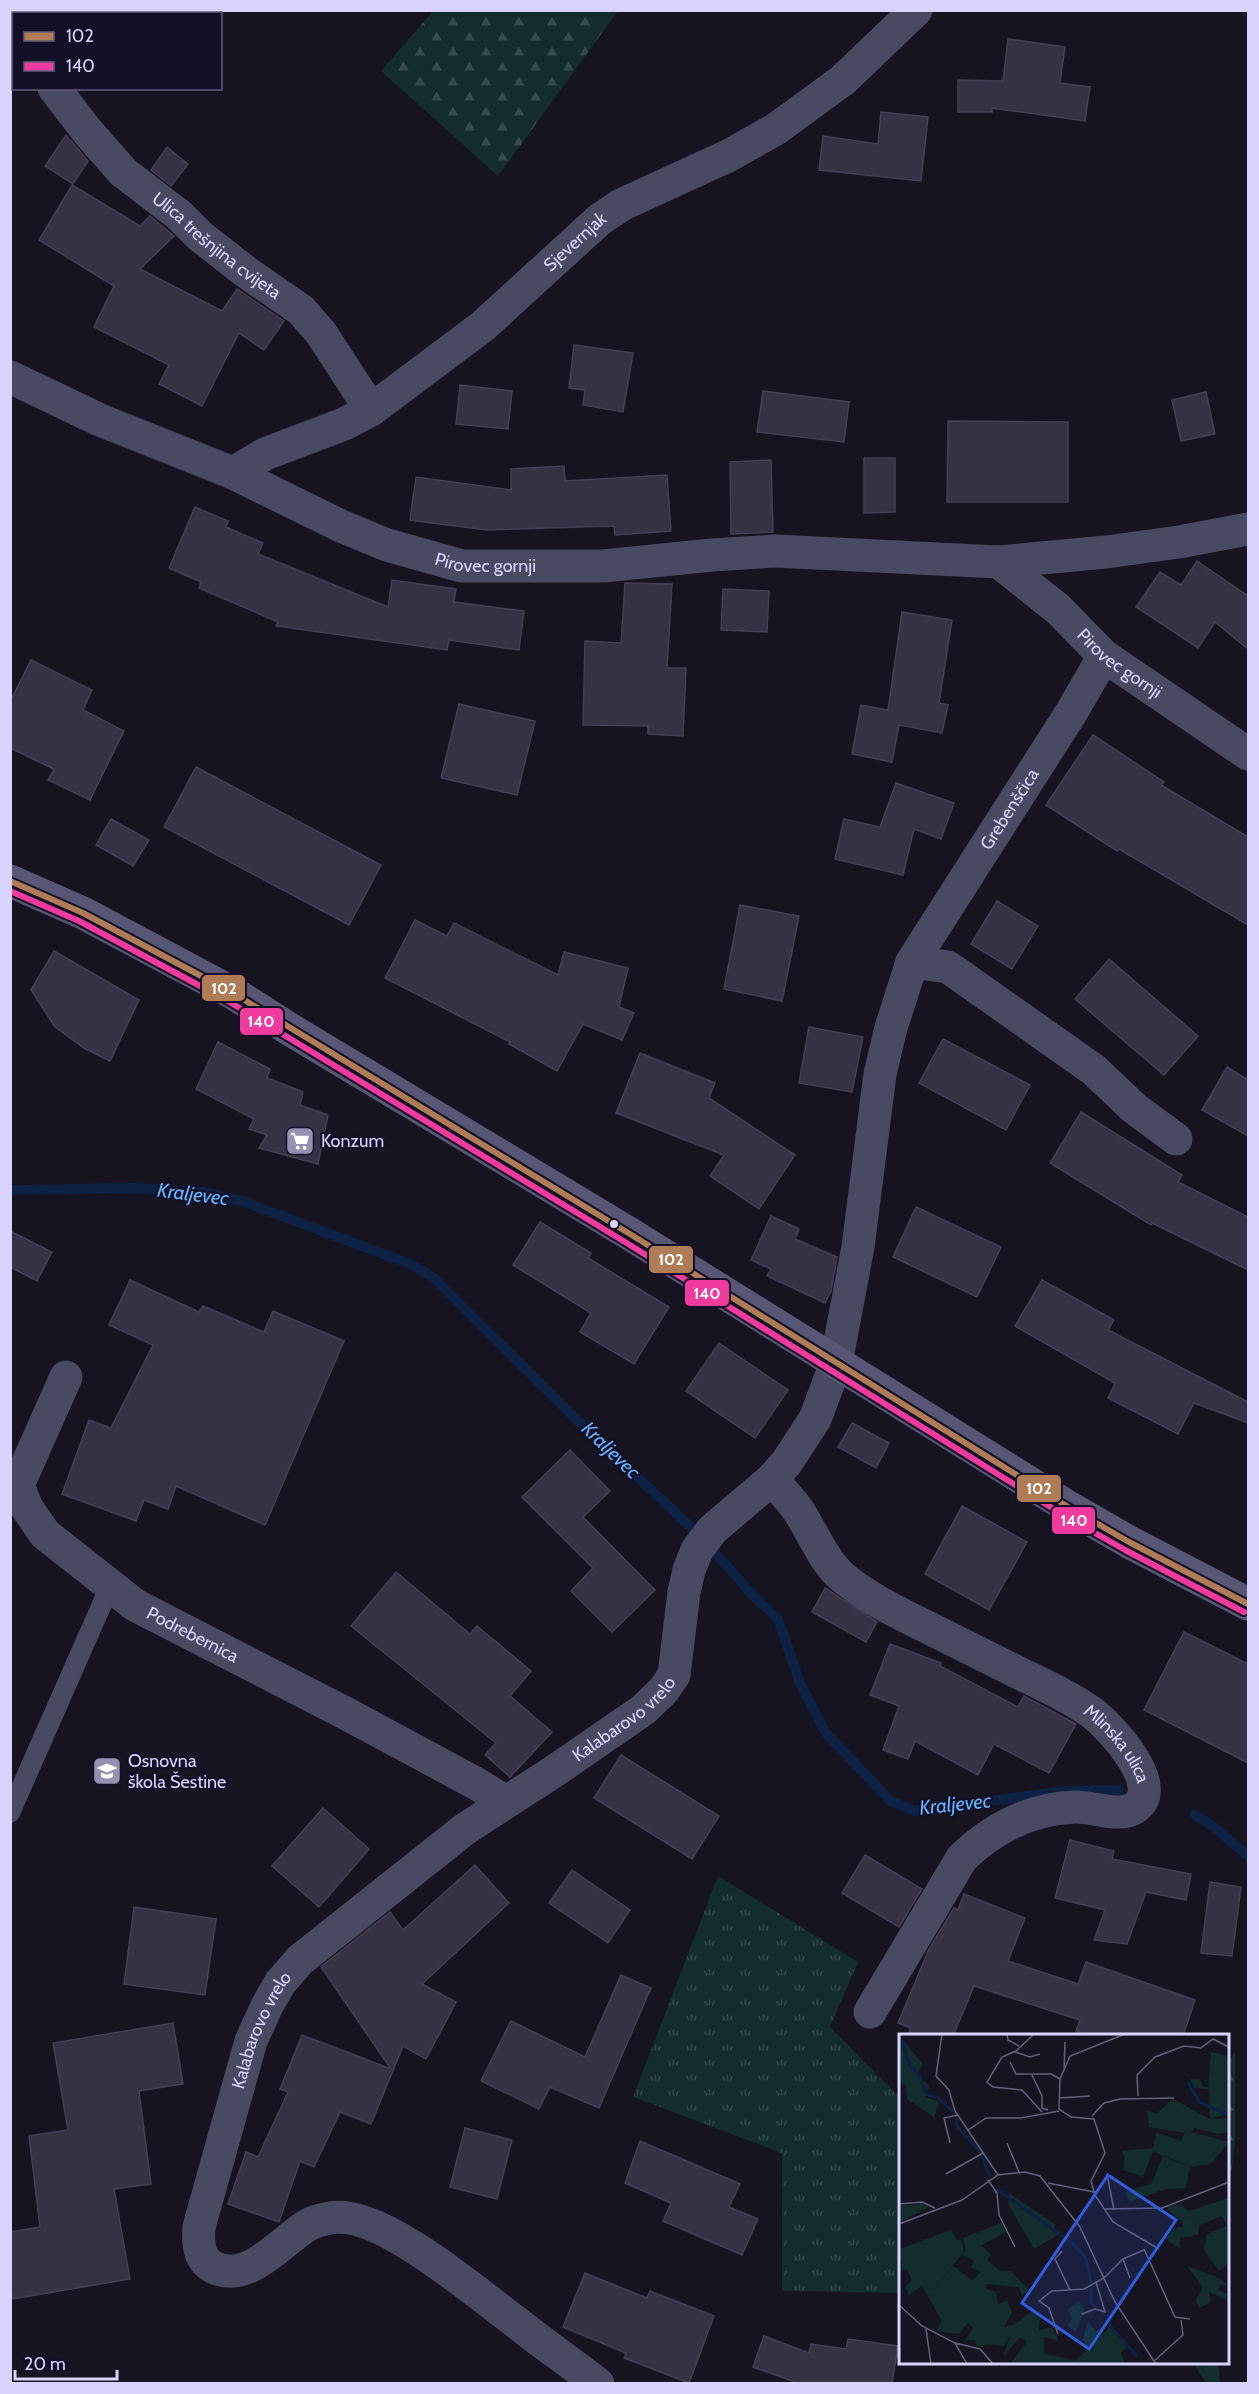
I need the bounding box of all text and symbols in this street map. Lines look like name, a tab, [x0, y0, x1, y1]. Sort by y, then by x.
legend	[12, 12, 222, 90]
text: 102	[66, 25, 94, 47]
text: 140	[66, 55, 95, 77]
street label: Ulica trešnjina cvijeta	[148, 187, 286, 304]
street label: Sjevernjak	[539, 207, 611, 276]
street label: Pirovec gornji	[432, 548, 536, 577]
street label: Pirovec gornji	[1072, 624, 1166, 703]
street label: Grebenščica	[976, 764, 1044, 854]
line badge: 102	[201, 974, 246, 1002]
text: 102	[211, 979, 237, 998]
line badge: 140	[239, 1007, 284, 1036]
text: 140	[247, 1012, 275, 1031]
supermarket icon: Konzum	[284, 1125, 316, 1157]
place label: Konzum	[321, 1130, 384, 1152]
water label: Kraljevec	[156, 1178, 231, 1210]
unlabelled marker	[608, 1218, 620, 1230]
line badge: 102	[648, 1245, 694, 1274]
text: 102	[658, 1250, 684, 1269]
line badge: 140	[684, 1279, 730, 1307]
text: 140	[693, 1284, 721, 1303]
water label: Kraljevec	[577, 1416, 646, 1484]
line badge: 102	[1016, 1474, 1062, 1503]
text: 102	[1026, 1479, 1052, 1498]
line badge: 140	[1051, 1506, 1096, 1535]
text: 140	[1060, 1511, 1088, 1530]
street label: Podrebernica	[143, 1602, 243, 1668]
street label: Kalabarovo vrelo	[568, 1672, 681, 1766]
street label: Mlinska ulica	[1079, 1699, 1154, 1786]
place label: Osnovna škola Šestine	[128, 1750, 226, 1793]
school or university icon: Osnovna škola Šestine	[91, 1755, 123, 1787]
water label: Kraljevec	[918, 1788, 993, 1820]
street label: Kalabarovo vrelo	[227, 1967, 296, 2091]
inset map	[899, 2034, 1229, 2364]
scale bar	[15, 2343, 117, 2381]
text: 20 m	[24, 2353, 66, 2375]

